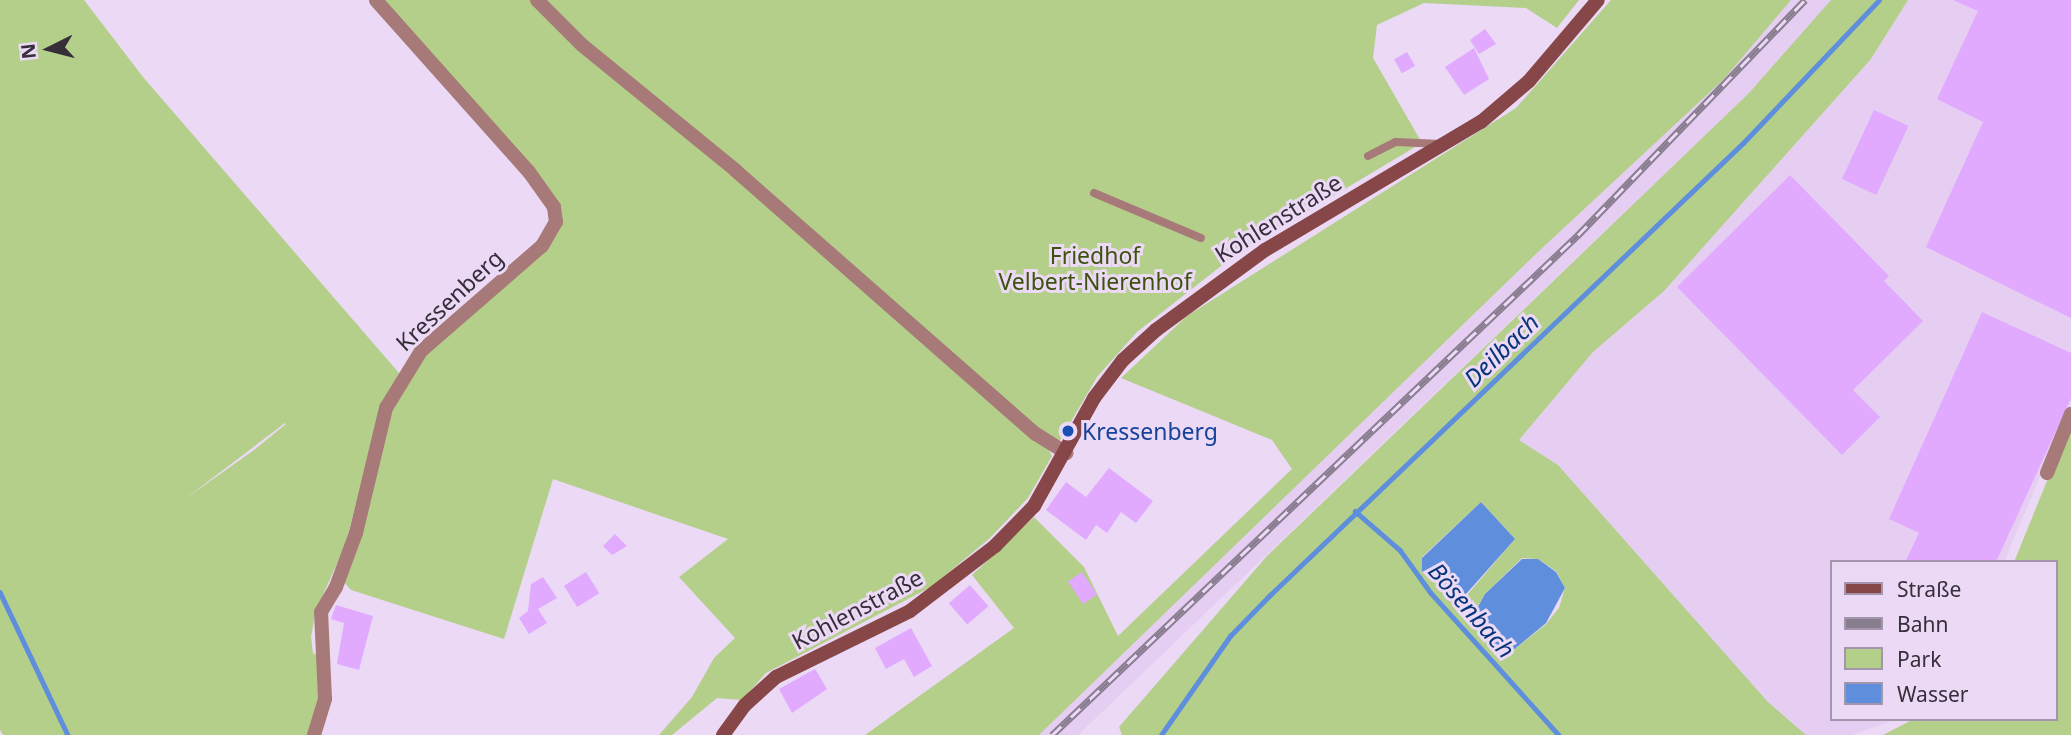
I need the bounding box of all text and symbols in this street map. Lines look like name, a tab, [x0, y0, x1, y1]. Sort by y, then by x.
north arrow	[14, 14, 84, 84]
text: N	[14, 42, 42, 60]
street label: Kohlenstraße	[1210, 168, 1346, 268]
park label: Friedhof Velbert-Nierenhof	[998, 241, 1192, 295]
street label: Kressenberg	[390, 244, 508, 356]
water label: Deilbach	[1458, 307, 1544, 393]
place label: Kressenberg	[1082, 417, 1218, 445]
marker: Kressenberg	[1060, 423, 1076, 439]
water label: Bösenbach	[1423, 557, 1521, 663]
legend	[1829, 560, 2057, 721]
street label: Kohlenstraße	[787, 563, 927, 655]
text: Straße	[1897, 575, 1961, 603]
text: Bahn	[1897, 610, 1948, 638]
text: Park	[1897, 645, 1941, 673]
text: Wasser	[1897, 680, 1969, 708]

